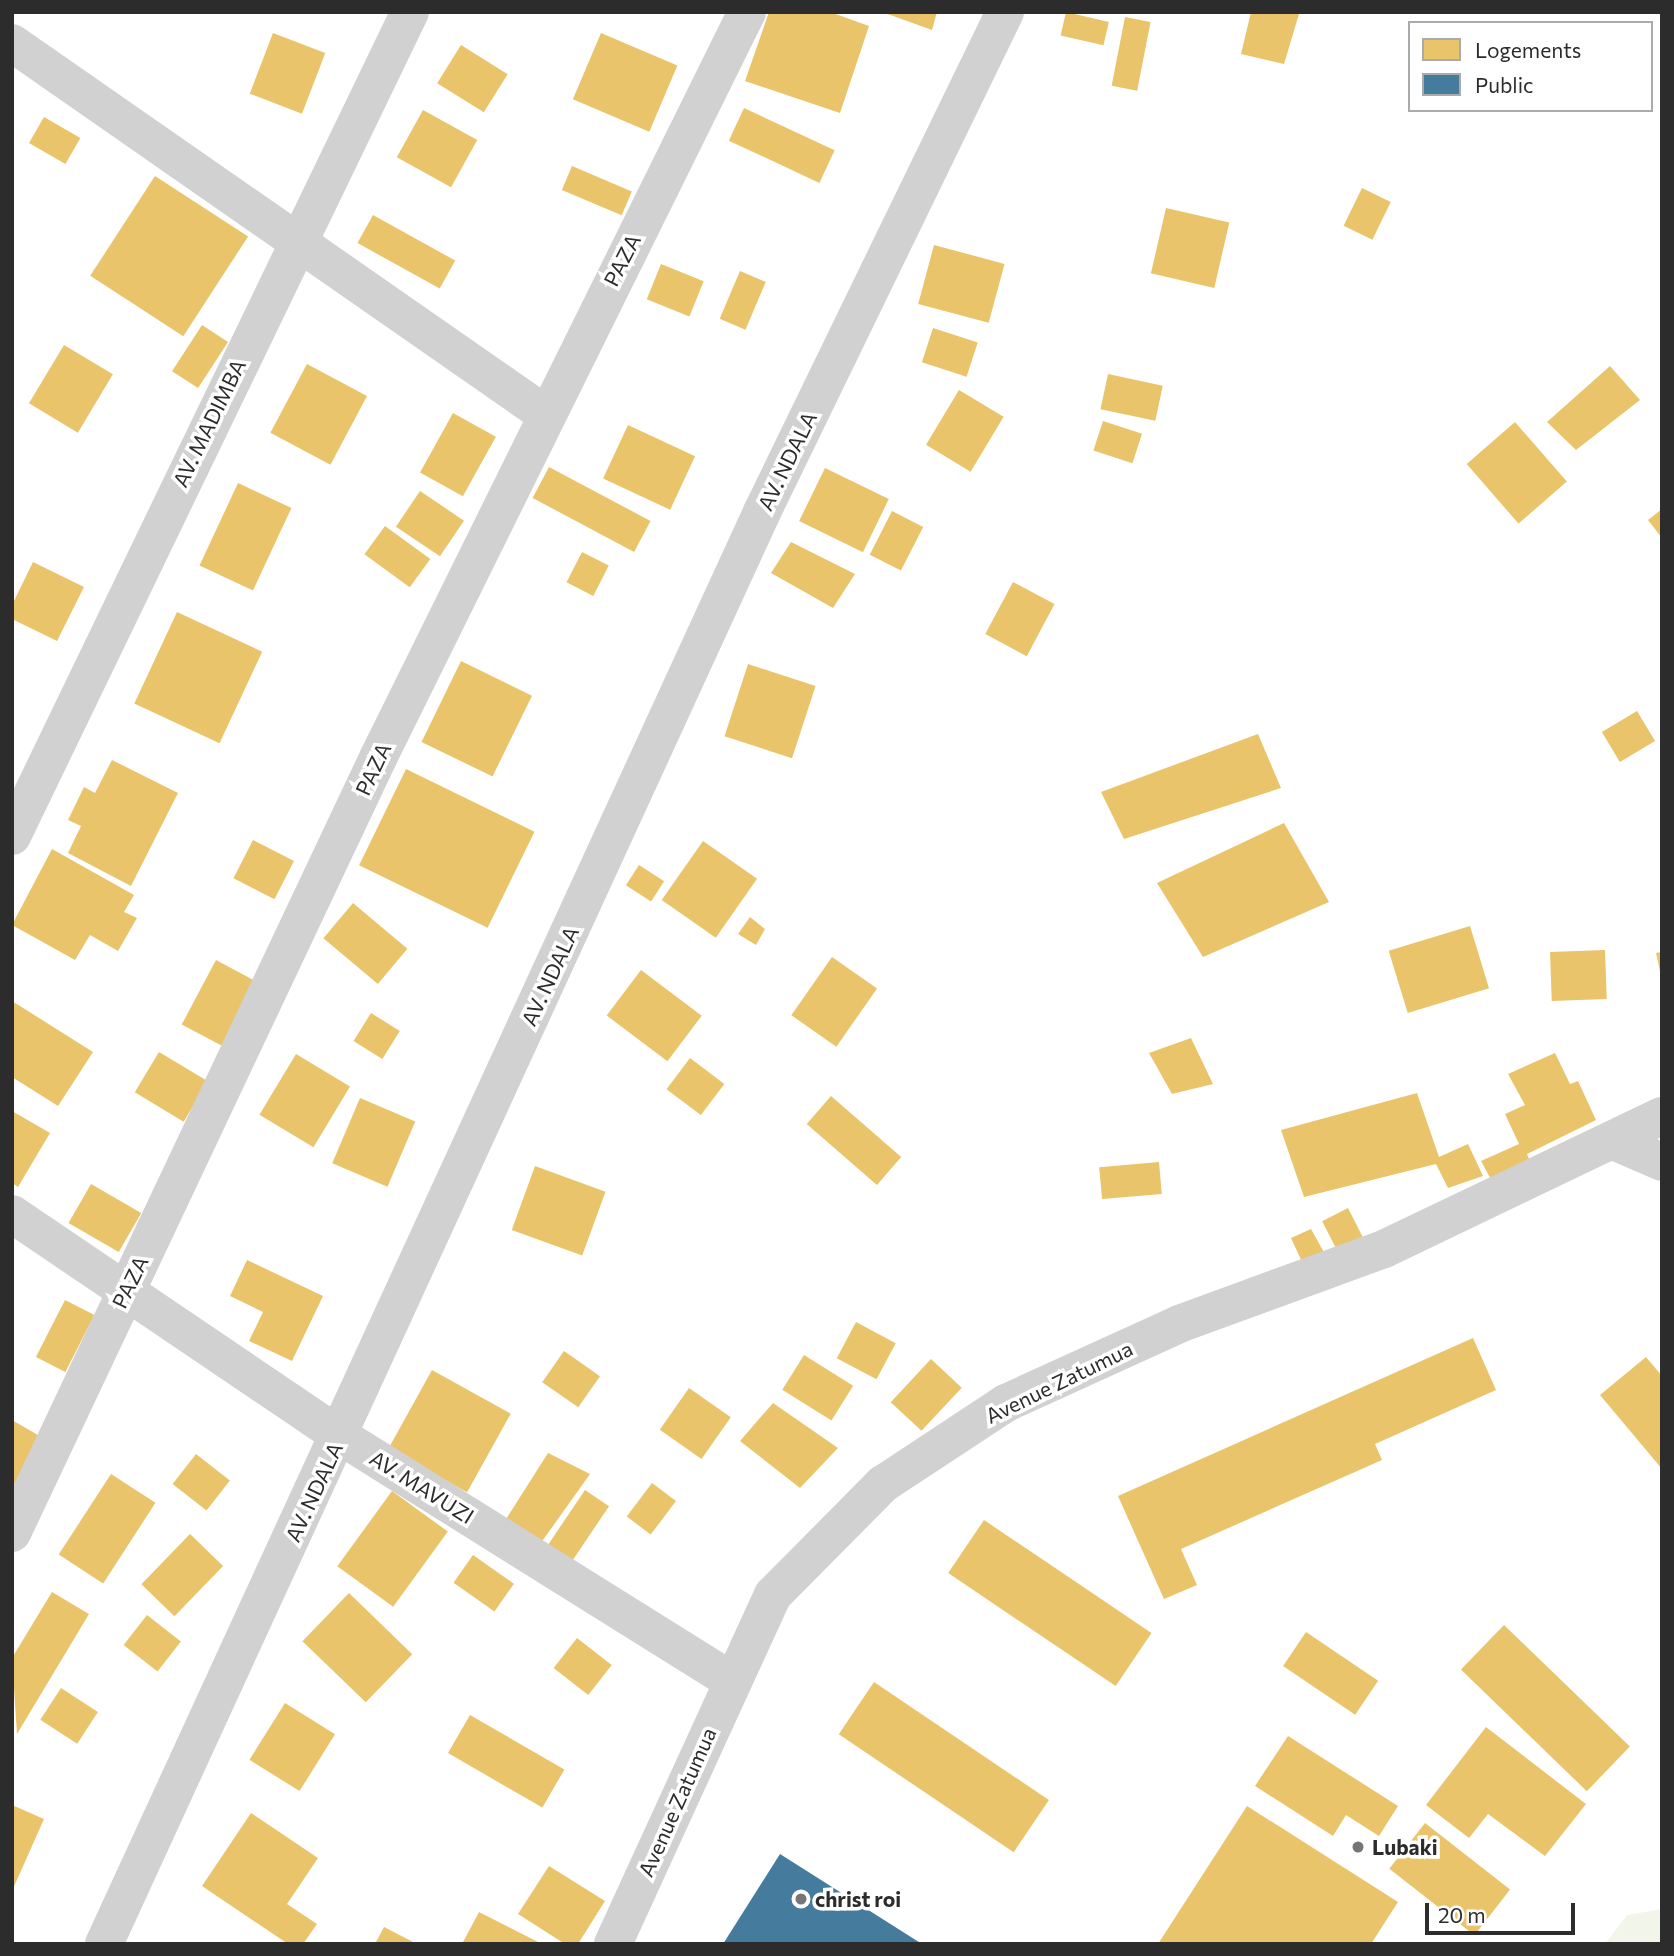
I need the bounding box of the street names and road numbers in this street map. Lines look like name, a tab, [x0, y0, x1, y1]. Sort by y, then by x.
street label: PAZA	[598, 230, 646, 290]
street label: AV. MADIMBA	[167, 355, 251, 491]
street label: AV. NDALA	[752, 407, 822, 515]
street label: PAZA	[350, 739, 396, 799]
street label: AV. NDALA	[516, 922, 584, 1030]
street label: PAZA	[107, 1252, 153, 1312]
street label: Avenue Zatumua	[981, 1335, 1137, 1429]
street label: AV. NDALA	[280, 1438, 348, 1546]
street label: AV. MAVUZI	[365, 1445, 479, 1529]
street label: Avenue Zatumua	[633, 1724, 721, 1880]

